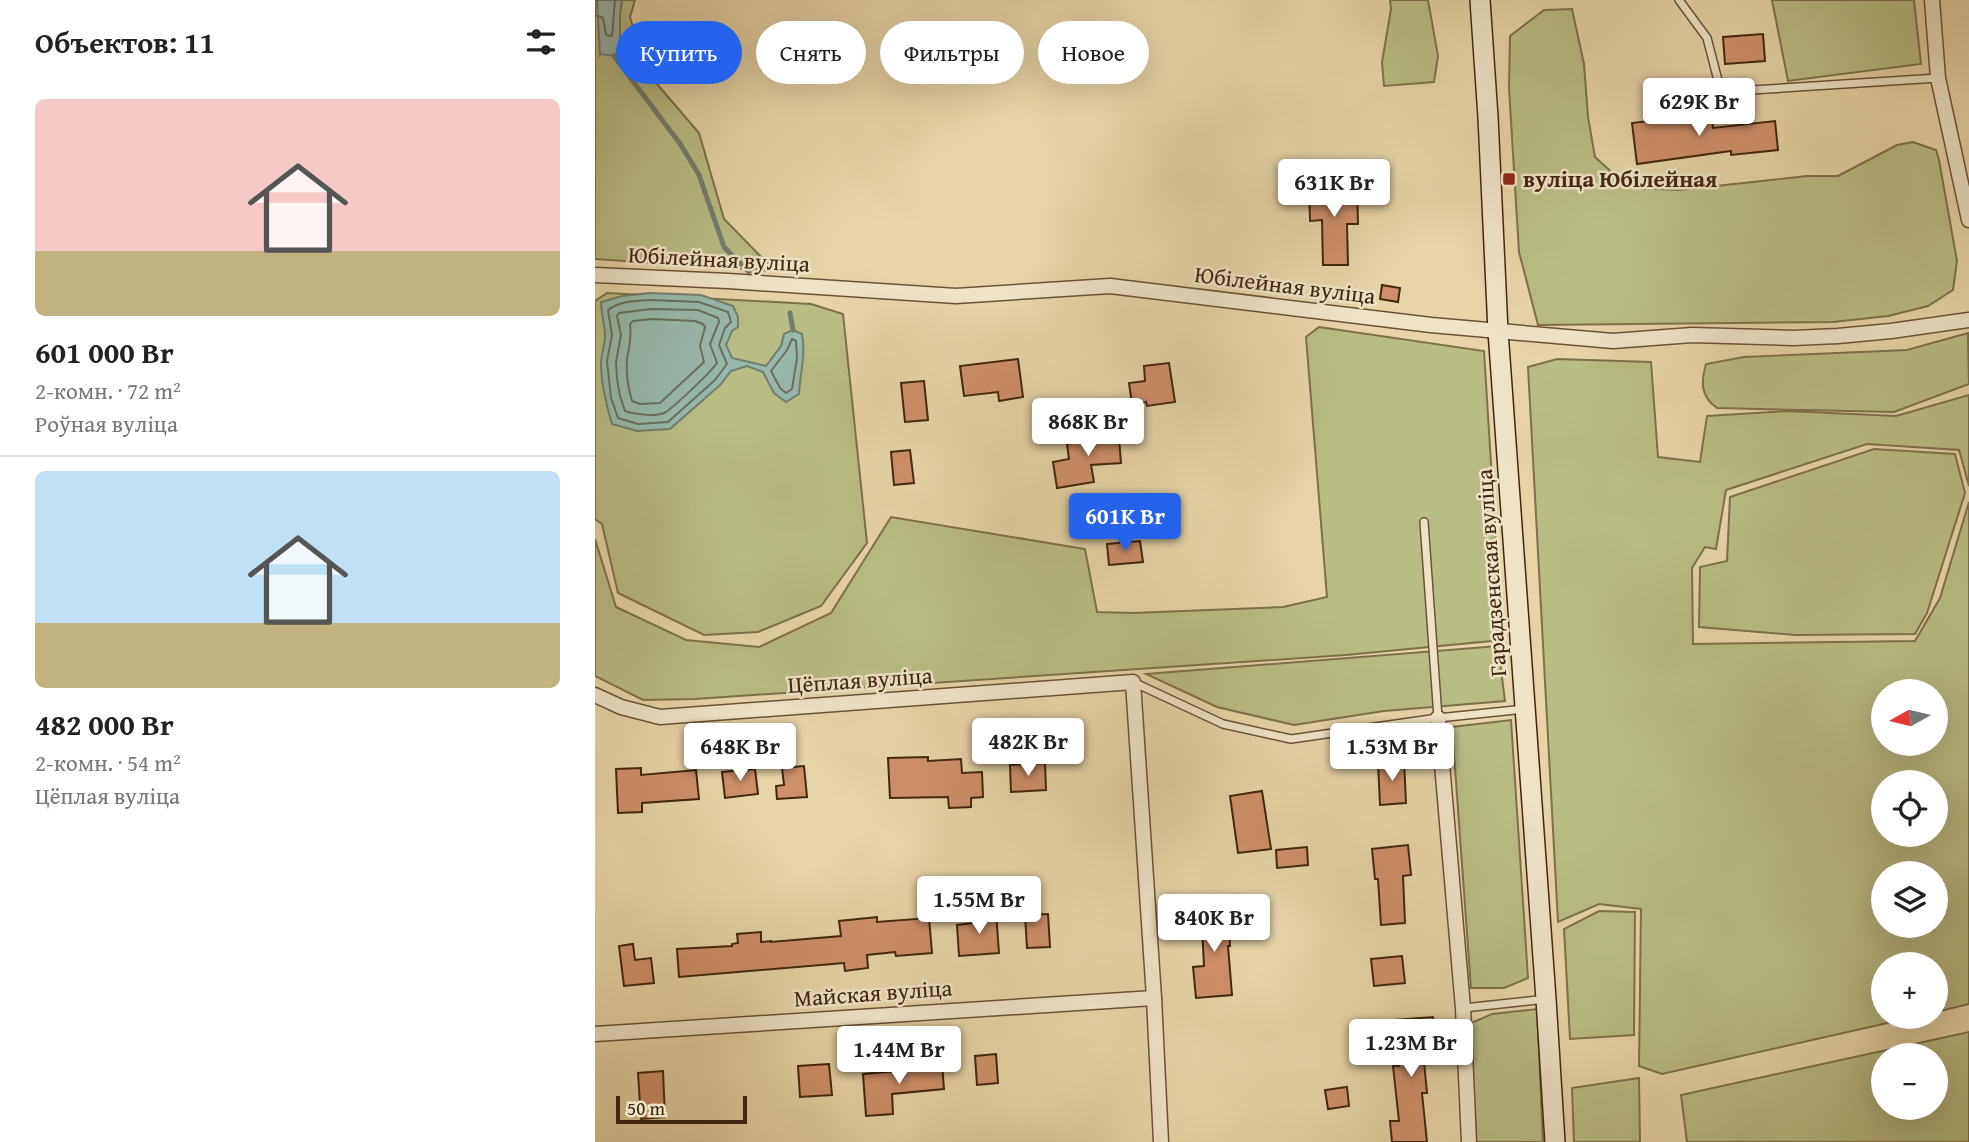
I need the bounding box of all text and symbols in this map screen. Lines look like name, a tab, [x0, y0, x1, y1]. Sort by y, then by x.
text: Объектов: 11	[35, 20, 215, 64]
chip: Купить	[616, 21, 742, 84]
chip: Снять	[756, 21, 866, 84]
chip: Фильтры	[880, 21, 1024, 84]
chip: Новое	[1038, 21, 1149, 84]
icon: filters	[522, 23, 560, 61]
pin: 629K Br	[1634, 78, 1764, 138]
text: 629K Br	[1659, 84, 1739, 117]
icon: home	[235, 145, 361, 271]
pin: 631K Br	[1269, 160, 1399, 219]
place label: вуліца Юбілейная	[1523, 162, 1717, 195]
text: 631K Br	[1294, 165, 1374, 198]
marker: вуліца Юбілейная	[1501, 171, 1517, 187]
street label: Юбілейная вуліца	[627, 237, 811, 280]
street label: Юбілейная вуліца	[1193, 257, 1377, 312]
text: 601 000 Br	[35, 330, 174, 374]
text: 2-комн. · 72 m²	[35, 374, 181, 407]
pin: 868K Br	[1023, 398, 1153, 458]
text: 868K Br	[1048, 404, 1128, 437]
text: Роўная вуліца	[35, 407, 178, 440]
street label: Гарадзенская вуліца	[1467, 468, 1514, 678]
pin: 601K Br	[1060, 494, 1190, 553]
text: 601K Br	[1085, 499, 1165, 532]
icon: home	[235, 517, 361, 643]
street label: Цёплая вуліца	[786, 658, 933, 701]
north arrow	[1871, 679, 1948, 756]
map controls	[1871, 679, 1948, 1120]
text: 482 000 Br	[35, 702, 174, 746]
pin: 482K Br	[963, 718, 1093, 778]
pin: 648K Br	[675, 724, 805, 783]
text: 482K Br	[988, 724, 1068, 757]
pin: 1.53M Br	[1320, 724, 1464, 783]
text: 648K Br	[700, 729, 780, 762]
text: 1.53M Br	[1346, 729, 1438, 762]
text: 2-комн. · 54 m²	[35, 746, 181, 779]
button: locate	[1871, 770, 1948, 847]
text: Цёплая вуліца	[35, 779, 180, 812]
button: layers	[1871, 861, 1948, 938]
pin: 1.55M Br	[907, 876, 1051, 936]
text: 1.55M Br	[933, 882, 1025, 915]
pin: 840K Br	[1149, 894, 1279, 954]
text: 840K Br	[1174, 900, 1254, 933]
button: +	[1871, 952, 1948, 1029]
street label: Майская вуліца	[793, 971, 953, 1014]
pin: 1.23M Br	[1339, 1020, 1483, 1079]
text: 1.23M Br	[1365, 1025, 1457, 1058]
pin: 1.44M Br	[827, 1026, 971, 1086]
text: 1.44M Br	[853, 1032, 945, 1065]
button: −	[1871, 1043, 1948, 1120]
scale bar	[616, 1093, 747, 1125]
text: 50 m	[627, 1094, 665, 1122]

